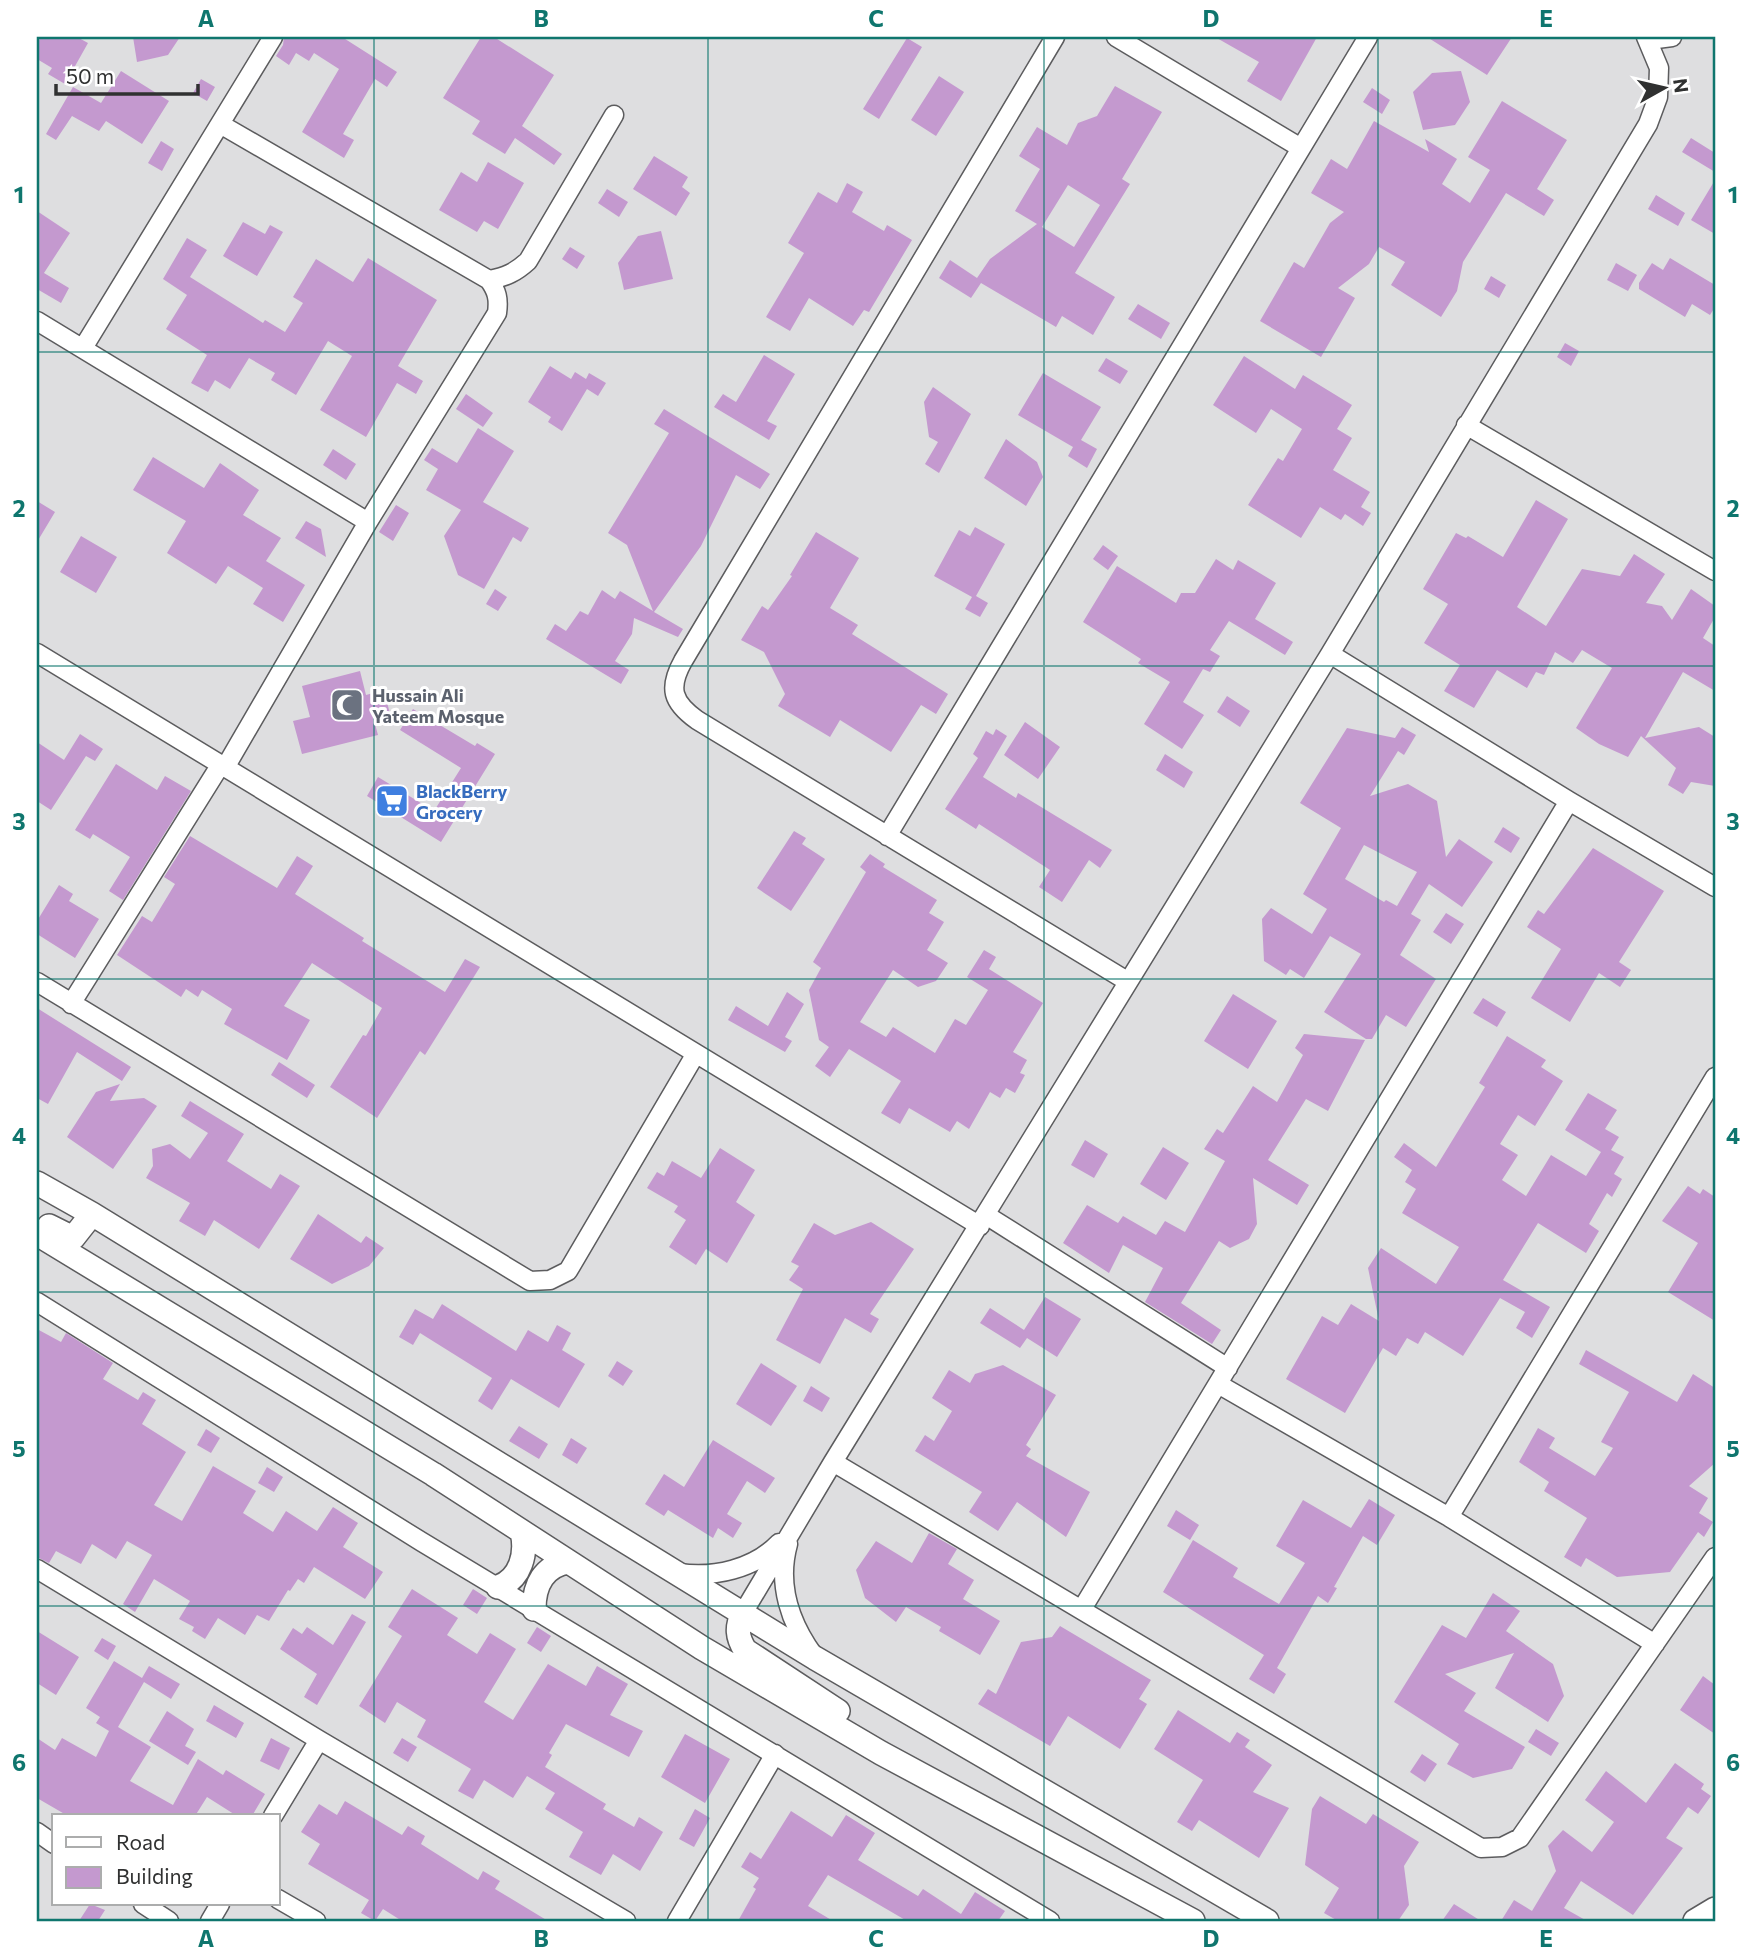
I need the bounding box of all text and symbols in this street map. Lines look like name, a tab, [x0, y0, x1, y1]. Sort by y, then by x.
text: A	[198, 4, 215, 32]
text: B	[533, 4, 549, 32]
text: C	[868, 4, 884, 32]
text: D	[1203, 4, 1220, 32]
text: E	[1539, 4, 1553, 32]
scale bar	[56, 52, 198, 96]
north arrow	[1630, 52, 1700, 122]
text: 50 m	[66, 63, 114, 88]
text: N	[1669, 77, 1694, 94]
text: 1	[14, 180, 24, 208]
text: 1	[1728, 180, 1738, 208]
text: 2	[12, 494, 26, 522]
text: 2	[1726, 494, 1740, 522]
place label: Hussain Ali Yateem Mosque	[372, 684, 504, 727]
mosque icon: Hussain Ali Yateem Mosque	[328, 686, 366, 724]
place label: BlackBerry Grocery	[416, 780, 508, 823]
supermarket icon: BlackBerry Grocery	[373, 782, 411, 820]
text: 3	[12, 807, 26, 835]
text: 3	[1726, 807, 1740, 835]
text: 4	[12, 1121, 26, 1149]
text: 4	[1726, 1121, 1740, 1149]
text: 5	[12, 1434, 26, 1462]
text: 5	[1726, 1434, 1740, 1462]
text: 6	[12, 1748, 26, 1776]
text: 6	[1726, 1748, 1740, 1776]
legend	[52, 1814, 280, 1906]
text: Road	[116, 1829, 165, 1854]
text: Building	[116, 1863, 193, 1888]
text: A	[198, 1924, 215, 1952]
text: B	[533, 1924, 549, 1952]
text: C	[868, 1924, 884, 1952]
text: D	[1203, 1924, 1220, 1952]
text: E	[1539, 1924, 1553, 1952]

